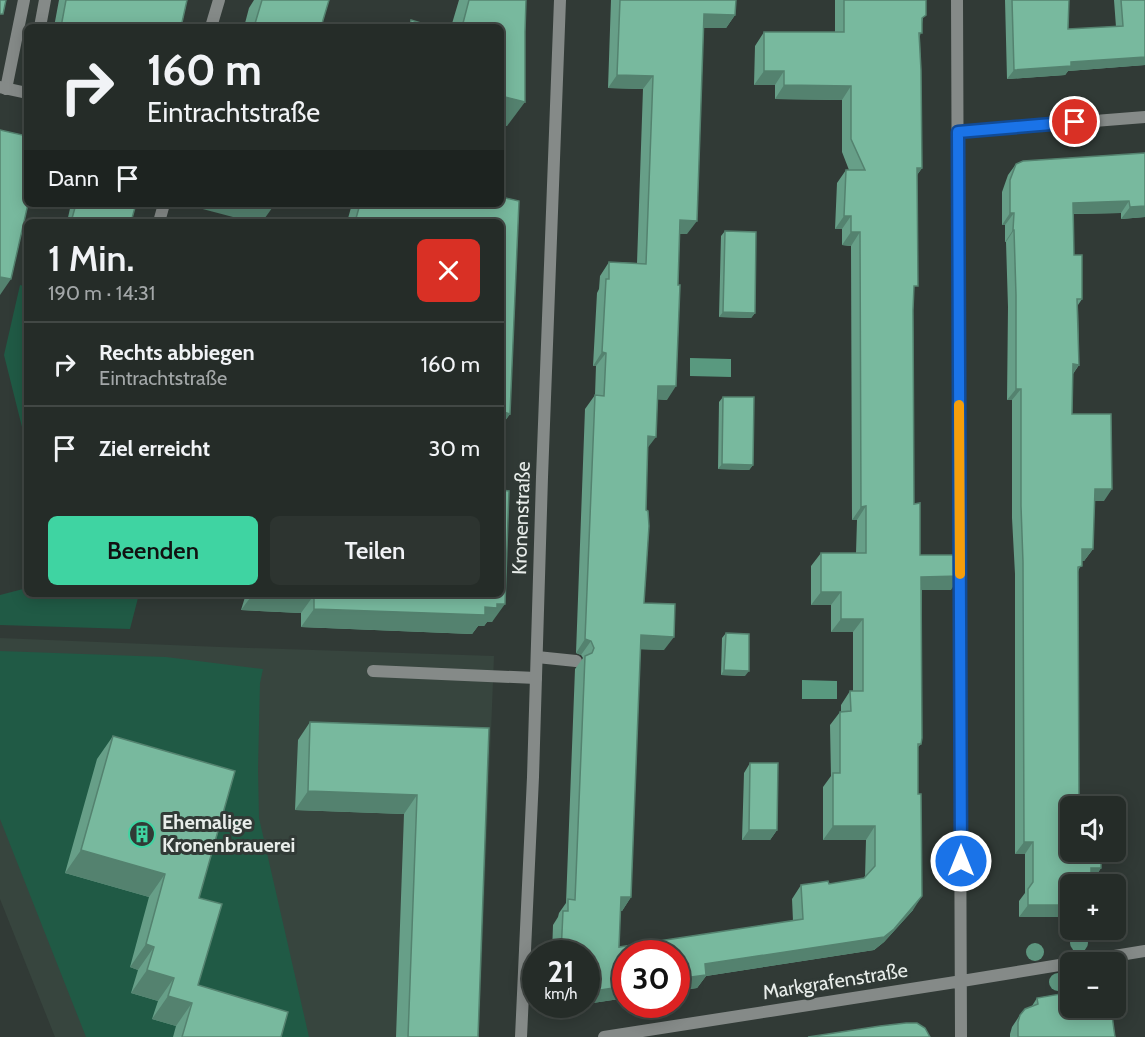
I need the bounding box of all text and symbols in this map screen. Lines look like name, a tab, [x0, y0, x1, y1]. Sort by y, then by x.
text: 160 m	[147, 44, 262, 96]
icon: right	[48, 48, 126, 126]
text: Eintrachtstraße	[147, 96, 320, 129]
pin	[1049, 96, 1100, 147]
icon: arrive	[1058, 105, 1091, 138]
icon: arrive	[111, 162, 144, 195]
text: Dann	[48, 165, 99, 192]
text: 1 Min.	[48, 236, 134, 280]
button: close	[417, 239, 480, 302]
text: 190 m · 14:31	[48, 281, 155, 305]
text: Rechts abbiegen	[99, 339, 255, 366]
icon: right	[48, 348, 81, 381]
text: 160 m	[421, 351, 480, 378]
text: Eintrachtstraße	[99, 366, 227, 390]
icon: arrive	[48, 432, 81, 465]
text: Ziel erreicht	[99, 435, 210, 462]
text: 30 m	[428, 435, 480, 462]
street label: Kronenstraße	[507, 461, 535, 575]
button: Beenden	[48, 516, 258, 585]
button: Teilen	[270, 516, 480, 585]
map controls	[1060, 796, 1126, 1018]
button: sound	[1060, 796, 1126, 862]
place label: Ehemalige Kronenbrauerei	[162, 810, 295, 857]
building icon: Ehemalige Kronenbrauerei	[127, 819, 157, 849]
position arrow	[929, 829, 993, 893]
button: +	[1060, 874, 1126, 940]
speed limit sign: 30	[612, 940, 690, 1018]
button: −	[1060, 952, 1126, 1018]
text: 21	[548, 953, 574, 990]
street label: Markgrafenstraße	[761, 958, 909, 1004]
text: km/h	[545, 985, 577, 1003]

